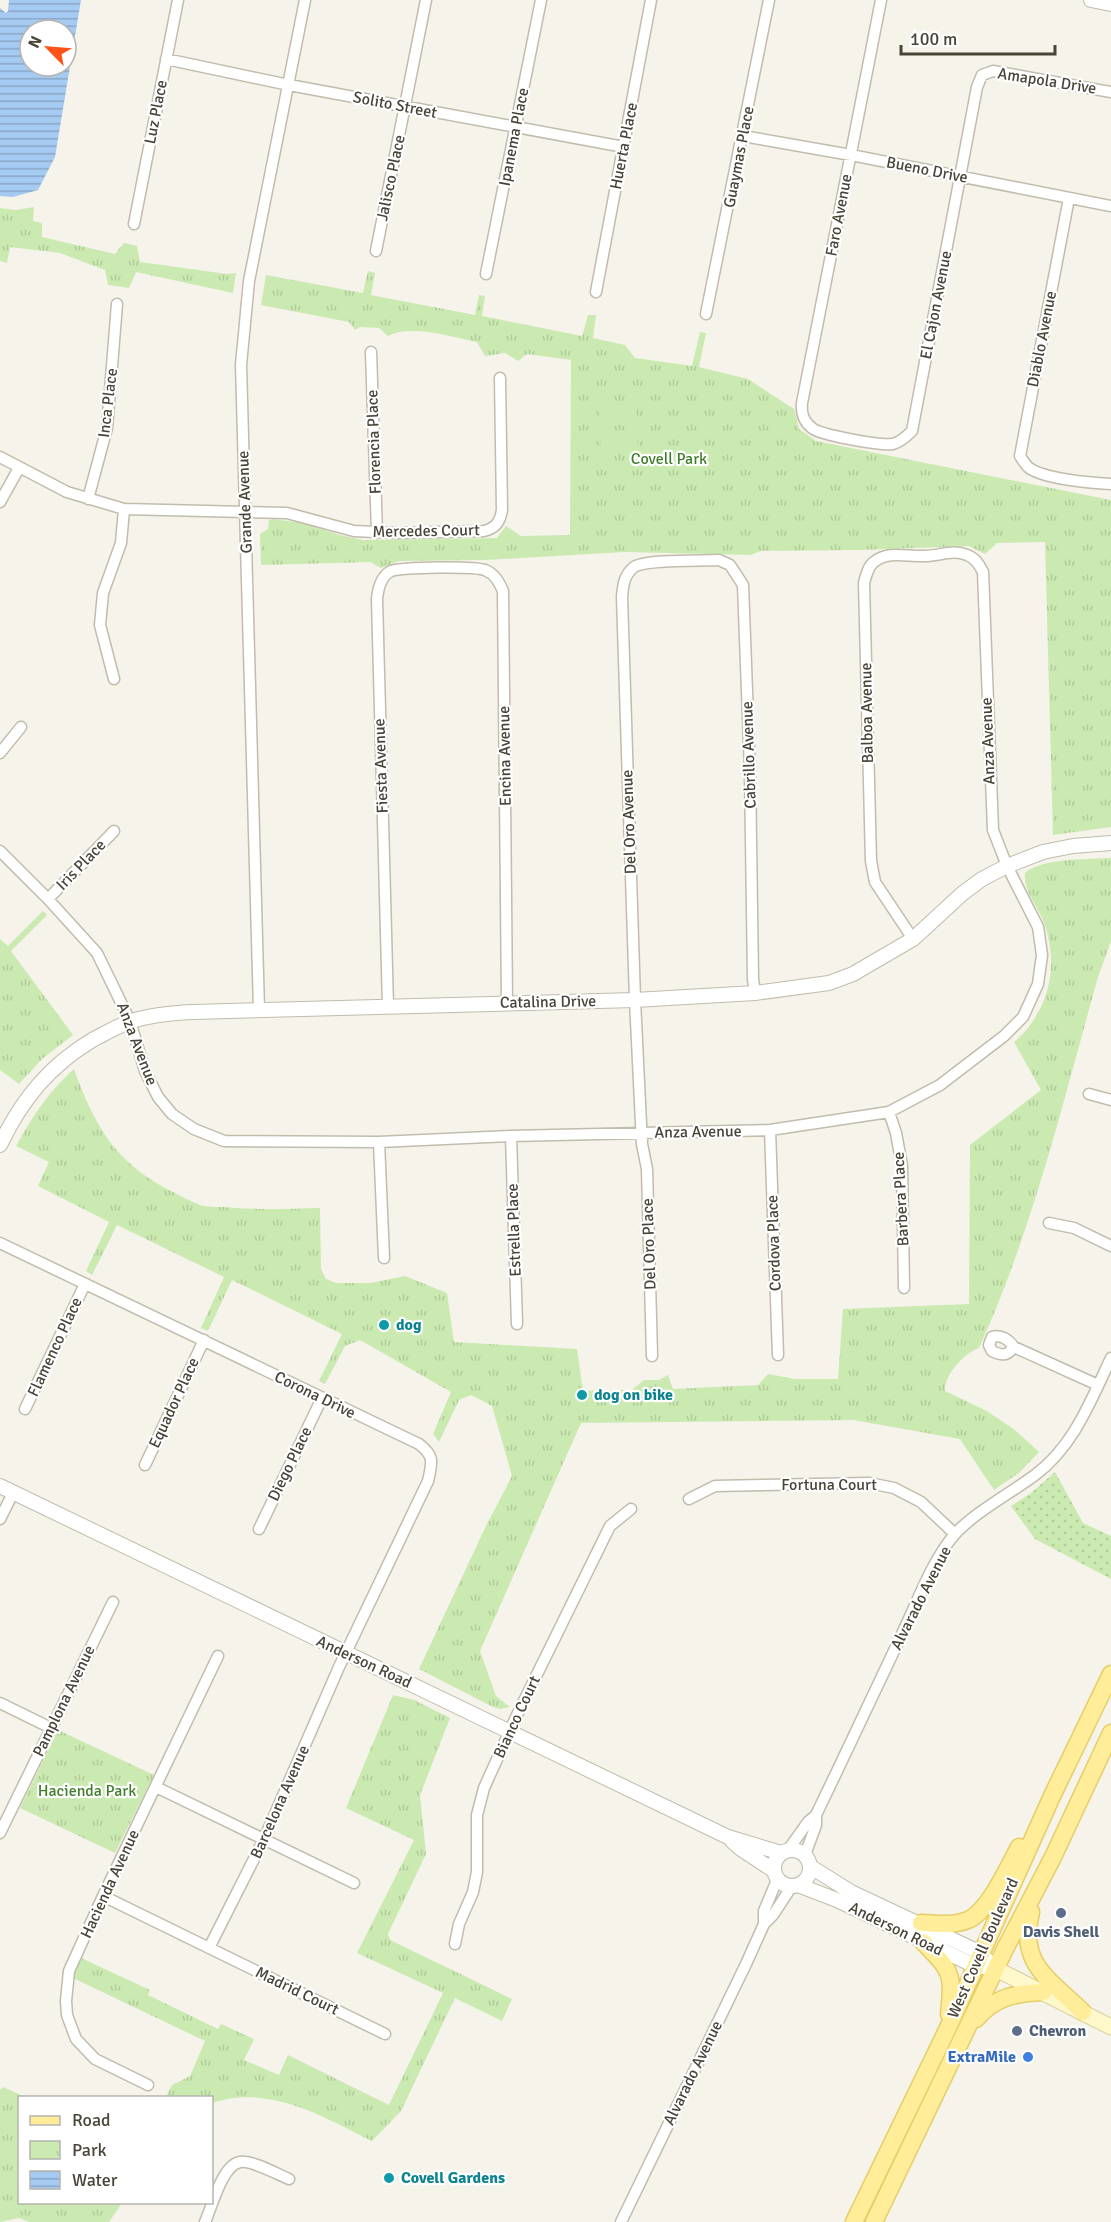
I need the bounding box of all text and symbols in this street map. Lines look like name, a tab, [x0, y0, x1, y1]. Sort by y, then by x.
north arrow	[18, 18, 78, 78]
scale bar	[901, 18, 1056, 56]
text: 100 m	[910, 28, 957, 50]
text: N	[24, 33, 47, 51]
street label: Amapola Drive	[996, 63, 1098, 99]
street label: Luz Place	[140, 78, 172, 146]
street label: Ipanema Place	[495, 86, 533, 188]
street label: Solito Street	[351, 87, 439, 123]
street label: Huerta Place	[606, 101, 642, 191]
street label: Guaymas Place	[719, 104, 759, 210]
street label: Jalisco Place	[372, 133, 410, 223]
street label: Bueno Drive	[884, 152, 970, 188]
street label: Faro Avenue	[821, 172, 857, 258]
street label: El Cajon Avenue	[916, 249, 956, 361]
street label: Diablo Avenue	[1023, 289, 1061, 389]
street label: Inca Place	[94, 367, 122, 439]
street label: Florencia Place	[362, 389, 386, 495]
park label: Covell Park	[631, 449, 707, 469]
street label: Grande Avenue	[233, 450, 257, 554]
street label: Mercedes Court	[372, 520, 480, 542]
street label: Balboa Avenue	[856, 662, 878, 764]
street label: Anza Avenue	[976, 697, 1000, 785]
street label: Cabrillo Avenue	[737, 701, 761, 809]
street label: Encina Avenue	[494, 706, 516, 806]
street label: Fiesta Avenue	[369, 718, 393, 814]
street label: Del Oro Avenue	[617, 769, 641, 875]
street label: Iris Place	[52, 835, 110, 895]
street label: Catalina Drive	[500, 991, 596, 1013]
street label: Anza Avenue	[112, 1000, 162, 1088]
street label: Anza Avenue	[654, 1121, 742, 1143]
street label: Barbera Place	[889, 1151, 913, 1247]
street label: Estrella Place	[502, 1183, 526, 1277]
street label: Cordova Place	[762, 1194, 786, 1292]
street label: Del Oro Place	[637, 1198, 661, 1290]
street label: Flamenco Place	[23, 1294, 87, 1400]
place label: dog	[396, 1315, 422, 1335]
marker: dog	[377, 1318, 391, 1332]
street label: Equador Place	[144, 1355, 204, 1451]
street label: Corona Drive	[271, 1367, 359, 1423]
place label: dog on bike	[594, 1385, 673, 1405]
marker: dog on bike	[575, 1388, 589, 1402]
street label: Diego Place	[263, 1424, 317, 1504]
street label: Fortuna Court	[781, 1475, 877, 1495]
street label: Alvarado Avenue	[886, 1543, 956, 1653]
street label: Anderson Road	[313, 1631, 415, 1693]
street label: Pamplona Avenue	[28, 1642, 100, 1760]
street label: Bianco Court	[489, 1672, 545, 1761]
street label: Barcelona Avenue	[246, 1742, 314, 1862]
park label: Hacienda Park	[38, 1781, 136, 1801]
street label: Hacienda Avenue	[76, 1826, 144, 1942]
street label: West Covell Boulevard	[943, 1875, 1023, 2021]
street label: Anderson Road	[845, 1898, 947, 1960]
marker: Davis Shell	[1054, 1906, 1068, 1920]
place label: Davis Shell	[1023, 1922, 1099, 1942]
street label: Madrid Court	[252, 1962, 342, 2020]
street label: Alvarado Avenue	[659, 2018, 727, 2128]
place label: Chevron	[1029, 2021, 1086, 2041]
marker: Chevron	[1010, 2024, 1024, 2038]
place label: ExtraMile	[947, 2047, 1016, 2067]
marker: ExtraMile	[1021, 2050, 1035, 2064]
legend	[18, 2096, 213, 2204]
text: Road	[72, 2109, 111, 2131]
text: Park	[72, 2139, 107, 2161]
place label: Covell Gardens	[401, 2168, 505, 2188]
text: Water	[72, 2169, 118, 2191]
marker: Covell Gardens	[382, 2171, 396, 2185]

